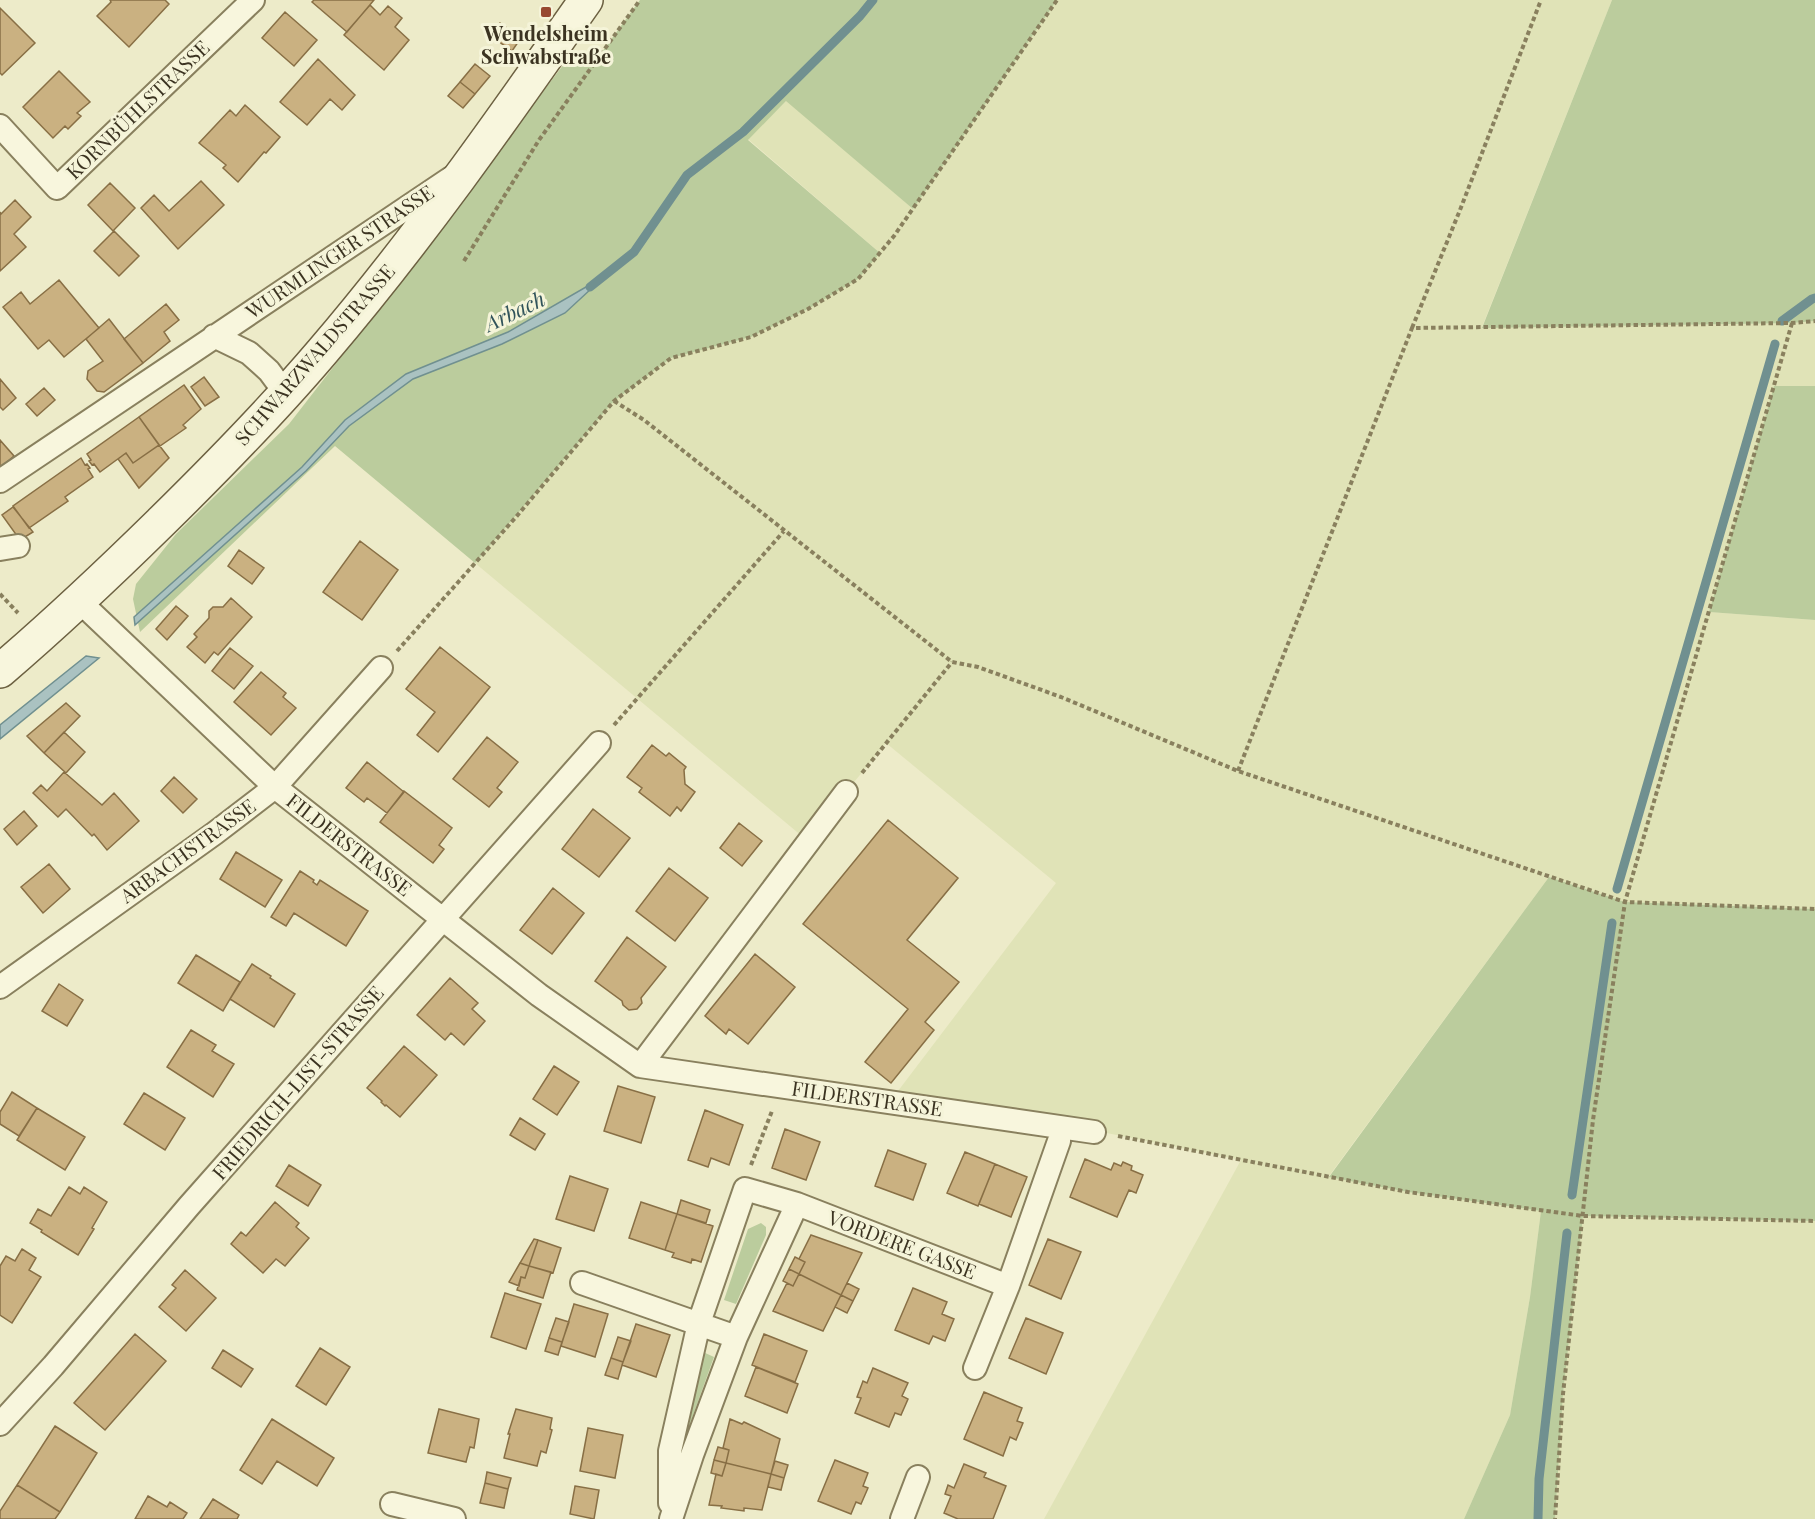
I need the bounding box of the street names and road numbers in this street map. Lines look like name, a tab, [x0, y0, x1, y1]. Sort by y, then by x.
street label: KORNBÜHLSTRASSE	[60, 33, 214, 184]
street label: WURMLINGER STRASSE	[239, 178, 438, 324]
street label: SCHWARZWALDSTRASSE	[228, 258, 400, 450]
street label: FILDERSTRASSE	[282, 786, 418, 901]
street label: ARBACHSTRASSE	[113, 791, 260, 909]
street label: FRIEDRICH-LIST-STRASSE	[205, 979, 389, 1185]
street label: FILDERSTRASSE	[790, 1074, 944, 1121]
street label: VORDERE GASSE	[824, 1203, 981, 1284]

